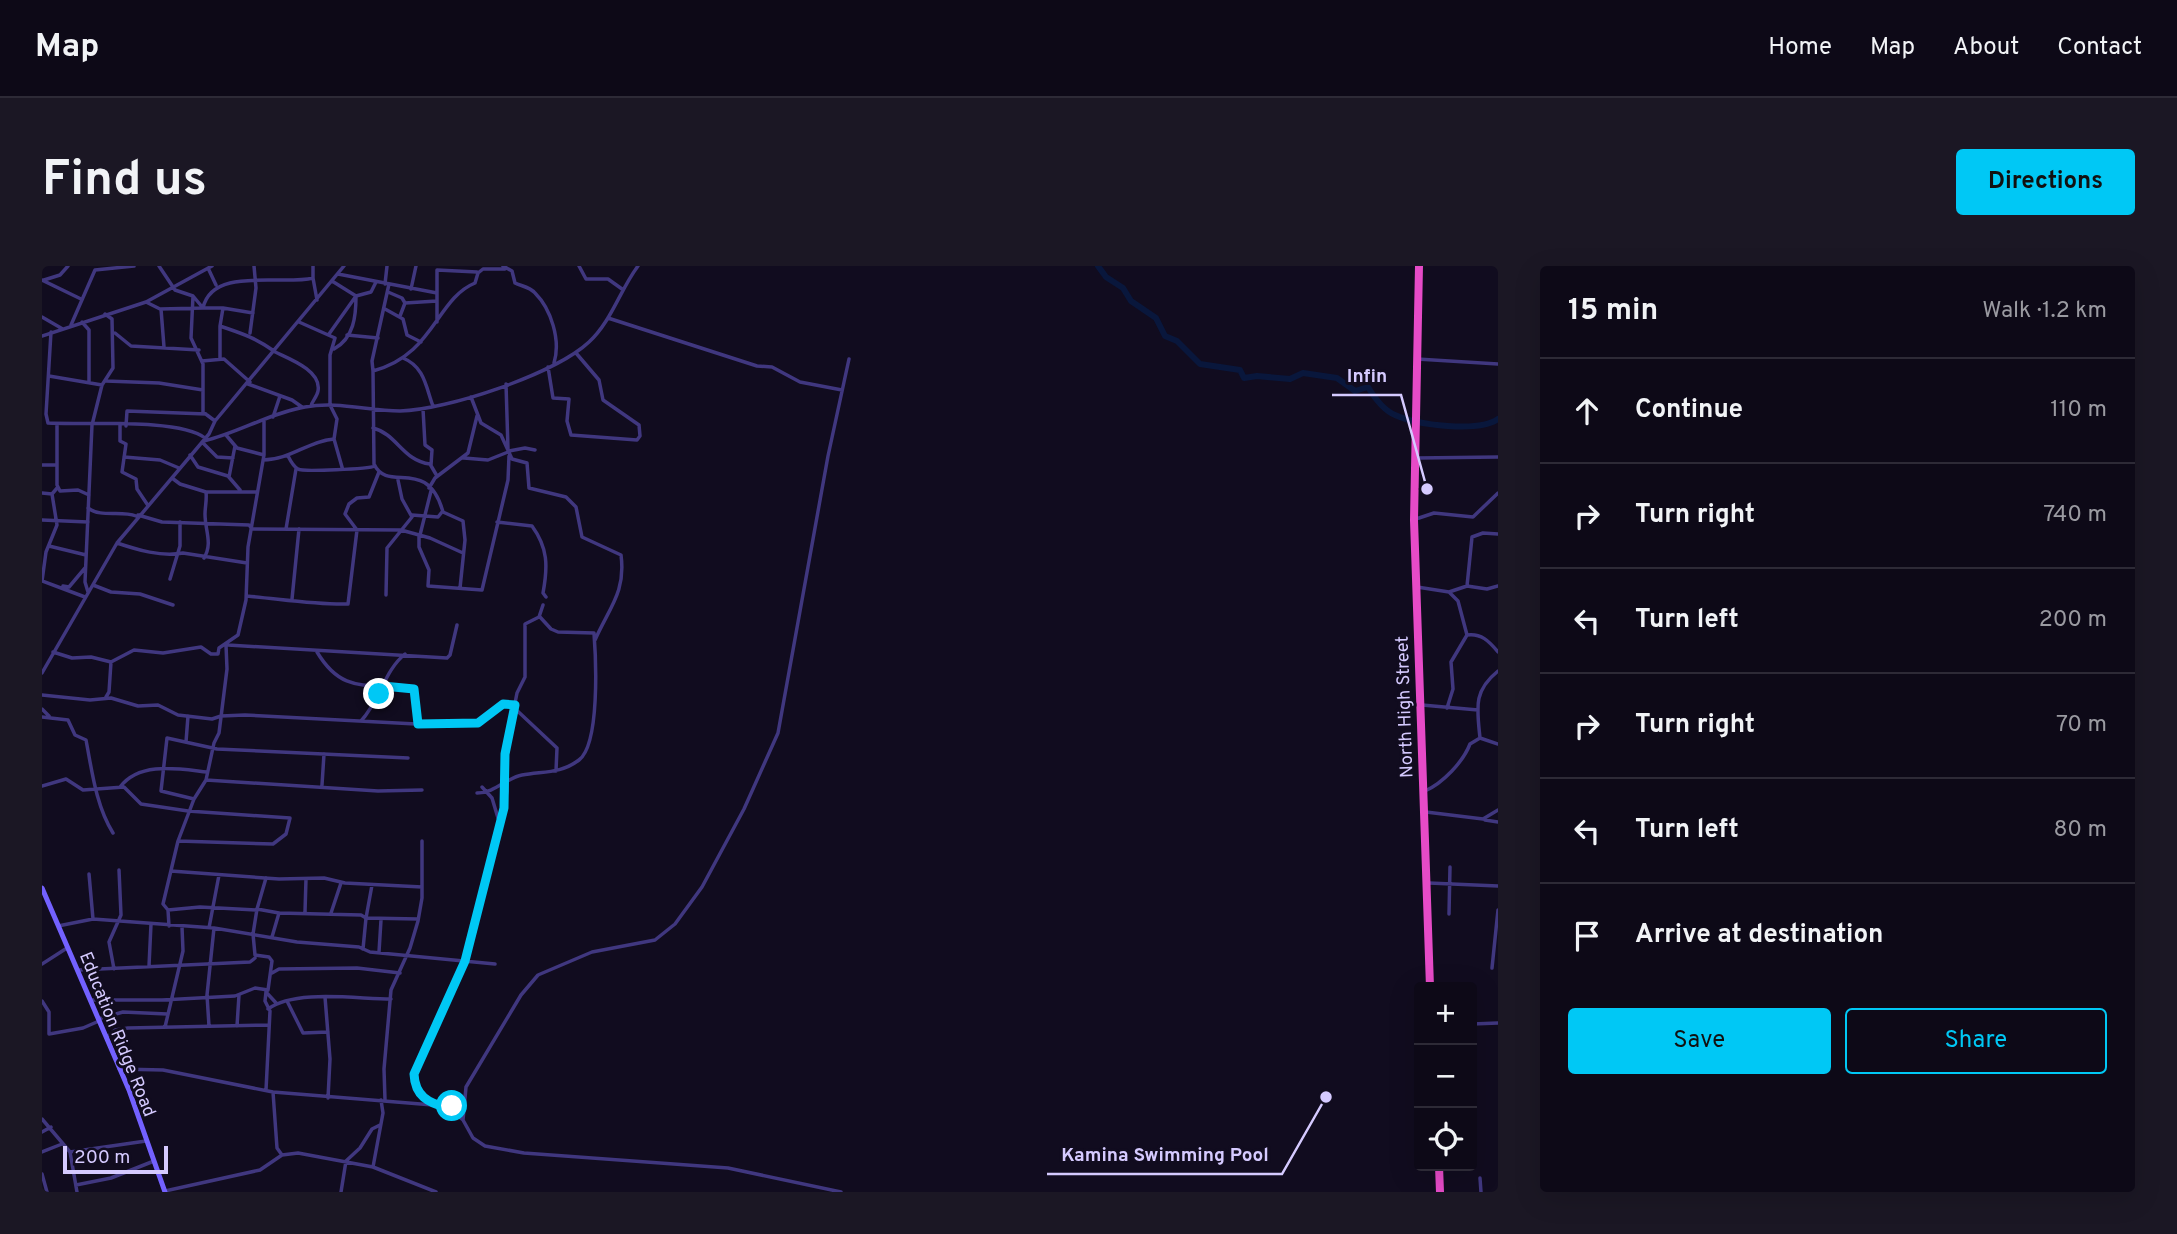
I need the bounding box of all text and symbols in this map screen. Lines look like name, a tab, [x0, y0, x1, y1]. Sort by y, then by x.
text: Map	[35, 27, 99, 69]
text: Home	[1768, 33, 1832, 63]
text: Map	[1870, 33, 1915, 63]
text: About	[1953, 33, 2019, 63]
text: Contact	[2057, 33, 2142, 63]
button: Directions	[1956, 149, 2135, 215]
text: Find us	[42, 151, 207, 213]
text: 15 min	[1568, 293, 1658, 330]
text: Walk · 1.2 km	[1982, 297, 2107, 326]
callout: Infin	[1332, 355, 1401, 395]
text: Infin	[1347, 365, 1387, 389]
icon: ahead	[1568, 392, 1606, 430]
text: Continue	[1635, 394, 1743, 427]
text: 110 m	[2050, 396, 2107, 425]
icon: right	[1568, 497, 1606, 535]
text: Turn right	[1635, 499, 1755, 532]
text: 740 m	[2043, 501, 2107, 530]
icon: left	[1568, 602, 1606, 640]
text: Turn left	[1635, 604, 1739, 637]
text: 200 m	[2039, 606, 2107, 635]
street label: North High Street	[1392, 636, 1419, 778]
route end	[363, 678, 394, 709]
icon: right	[1568, 707, 1606, 745]
text: Turn right	[1635, 709, 1755, 742]
text: 70 m	[2056, 711, 2107, 740]
icon: left	[1568, 812, 1606, 850]
text: Turn left	[1635, 814, 1739, 847]
text: 80 m	[2054, 816, 2107, 845]
icon: arrive	[1568, 917, 1606, 955]
text: Arrive at destination	[1635, 919, 1883, 952]
street label: Education Ridge Road	[73, 949, 160, 1120]
map controls	[1414, 982, 1477, 1171]
button: +	[1414, 982, 1477, 1045]
button: Save	[1568, 1008, 1831, 1074]
button: Share	[1845, 1008, 2107, 1074]
button: −	[1414, 1045, 1477, 1108]
route start	[436, 1090, 467, 1121]
button: locate	[1414, 1108, 1477, 1171]
callout: Kamina Swimming Pool	[1047, 1134, 1282, 1174]
scale bar	[63, 1143, 168, 1175]
text: Kamina Swimming Pool	[1061, 1144, 1269, 1168]
text: 200 m	[74, 1146, 130, 1170]

